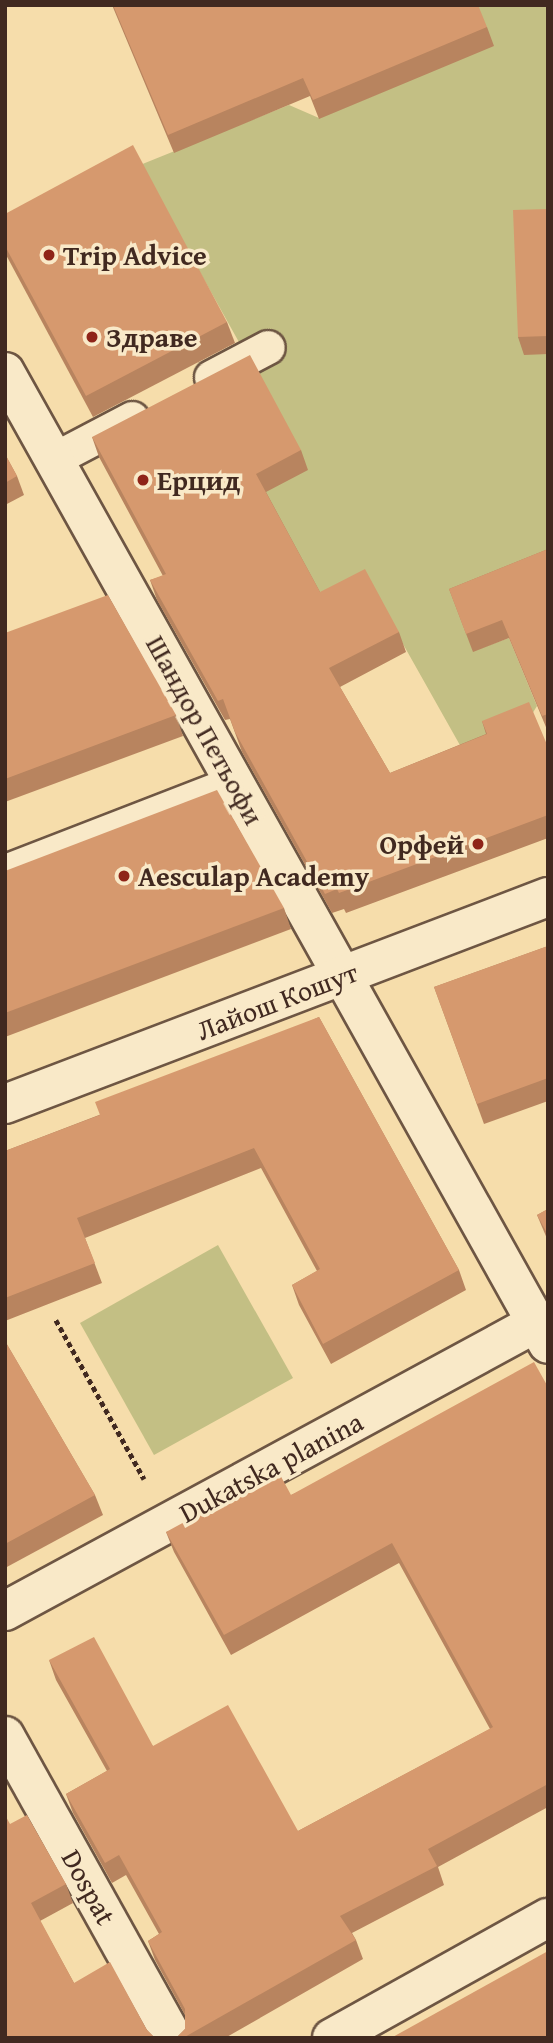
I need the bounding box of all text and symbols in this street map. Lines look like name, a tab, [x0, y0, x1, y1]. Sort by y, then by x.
place label: Trip Advice	[63, 238, 207, 272]
marker: Trip Advice	[41, 247, 57, 263]
place label: Здраве	[106, 320, 198, 354]
marker: Здраве	[84, 329, 100, 345]
place label: Ерцид	[157, 463, 240, 497]
marker: Ерцид	[135, 472, 151, 488]
street label: Шандор Петьофи	[139, 629, 271, 831]
place label: Орфей	[379, 827, 464, 861]
marker: Орфей	[470, 836, 486, 852]
place label: Aesculap Academy	[138, 859, 369, 893]
marker: Aesculap Academy	[116, 868, 132, 884]
street label: Лайош Кошут	[192, 955, 362, 1047]
street label: Dukatska planina	[174, 1405, 368, 1529]
street label: Dospat	[55, 1844, 123, 1930]

